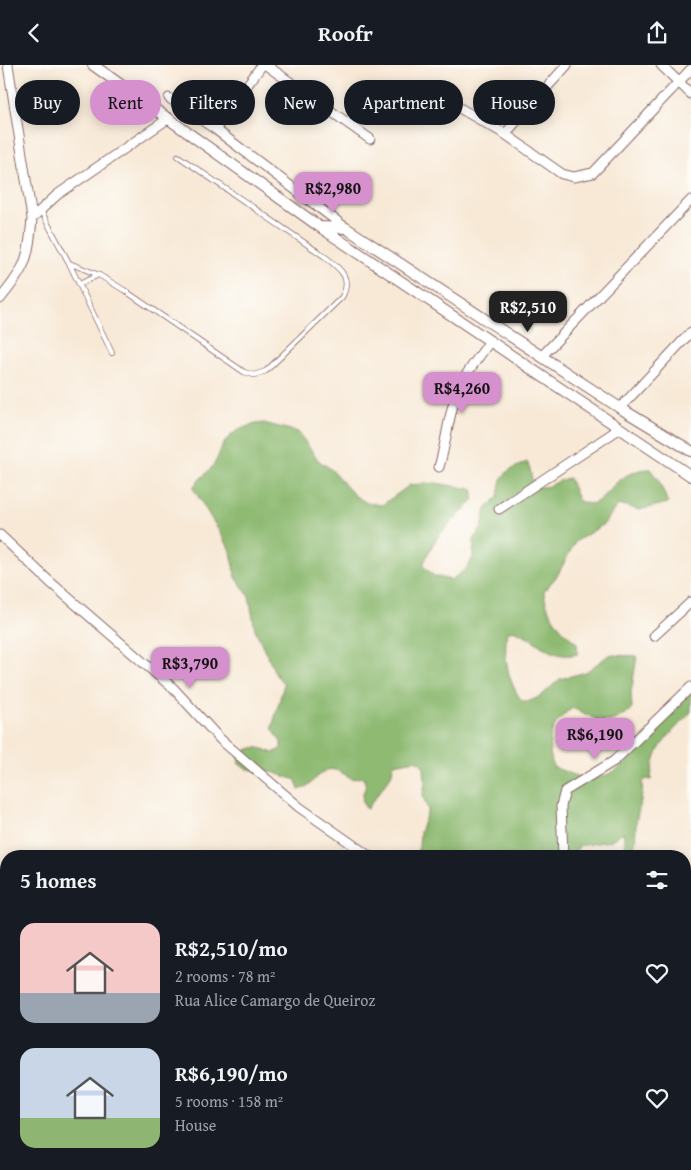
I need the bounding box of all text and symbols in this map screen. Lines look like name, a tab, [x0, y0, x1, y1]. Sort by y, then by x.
text: Roofr	[318, 17, 373, 49]
icon: back	[20, 19, 48, 47]
icon: share	[643, 19, 671, 47]
chip: Buy	[15, 80, 80, 125]
chip: Rent	[90, 80, 161, 125]
chip: Filters	[171, 80, 255, 125]
chip: New	[265, 80, 334, 125]
chip: Apartment	[344, 80, 463, 125]
chip: House	[473, 80, 555, 125]
pin: R$2,980	[287, 171, 379, 214]
text: R$2,980	[305, 176, 361, 200]
pin: R$2,510	[482, 291, 574, 333]
text: R$2,510	[500, 295, 556, 319]
pin: R$4,260	[416, 371, 508, 414]
text: R$4,260	[434, 376, 490, 400]
pin: R$3,790	[144, 647, 236, 689]
text: R$3,790	[162, 651, 218, 675]
pin: R$6,190	[549, 717, 641, 760]
text: R$6,190	[567, 722, 623, 746]
text: 5 homes	[20, 865, 96, 896]
icon: filters	[643, 866, 671, 894]
text: R$2,510/mo	[175, 933, 288, 964]
icon: home	[60, 943, 120, 1003]
icon: heart	[643, 959, 671, 987]
text: 2 rooms · 78 m²	[175, 964, 275, 988]
text: Rua Alice Camargo de Queiroz	[175, 988, 375, 1012]
text: R$6,190/mo	[175, 1058, 288, 1089]
icon: home	[60, 1068, 120, 1128]
icon: heart	[643, 1084, 671, 1112]
text: 5 rooms · 158 m²	[175, 1089, 283, 1113]
text: House	[175, 1113, 216, 1137]

